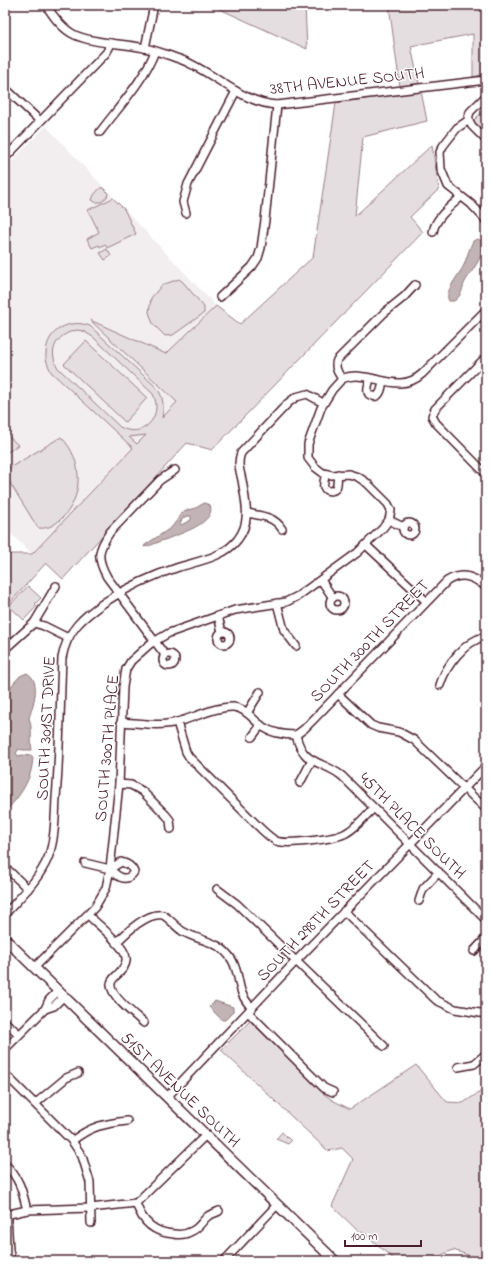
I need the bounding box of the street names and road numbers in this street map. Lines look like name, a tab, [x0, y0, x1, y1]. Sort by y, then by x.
street label: 38TH AVENUE SOUTH	[269, 61, 426, 102]
street label: SOUTH 300TH STREET	[305, 574, 436, 708]
street label: SOUTH 301ST DRIVE	[30, 655, 63, 801]
street label: SOUTH 300TH PLACE	[89, 674, 126, 823]
street label: 45TH PLACE SOUTH	[353, 767, 471, 885]
street label: SOUTH 298TH STREET	[251, 854, 381, 988]
street label: 51ST AVENUE SOUTH	[114, 1026, 246, 1154]

